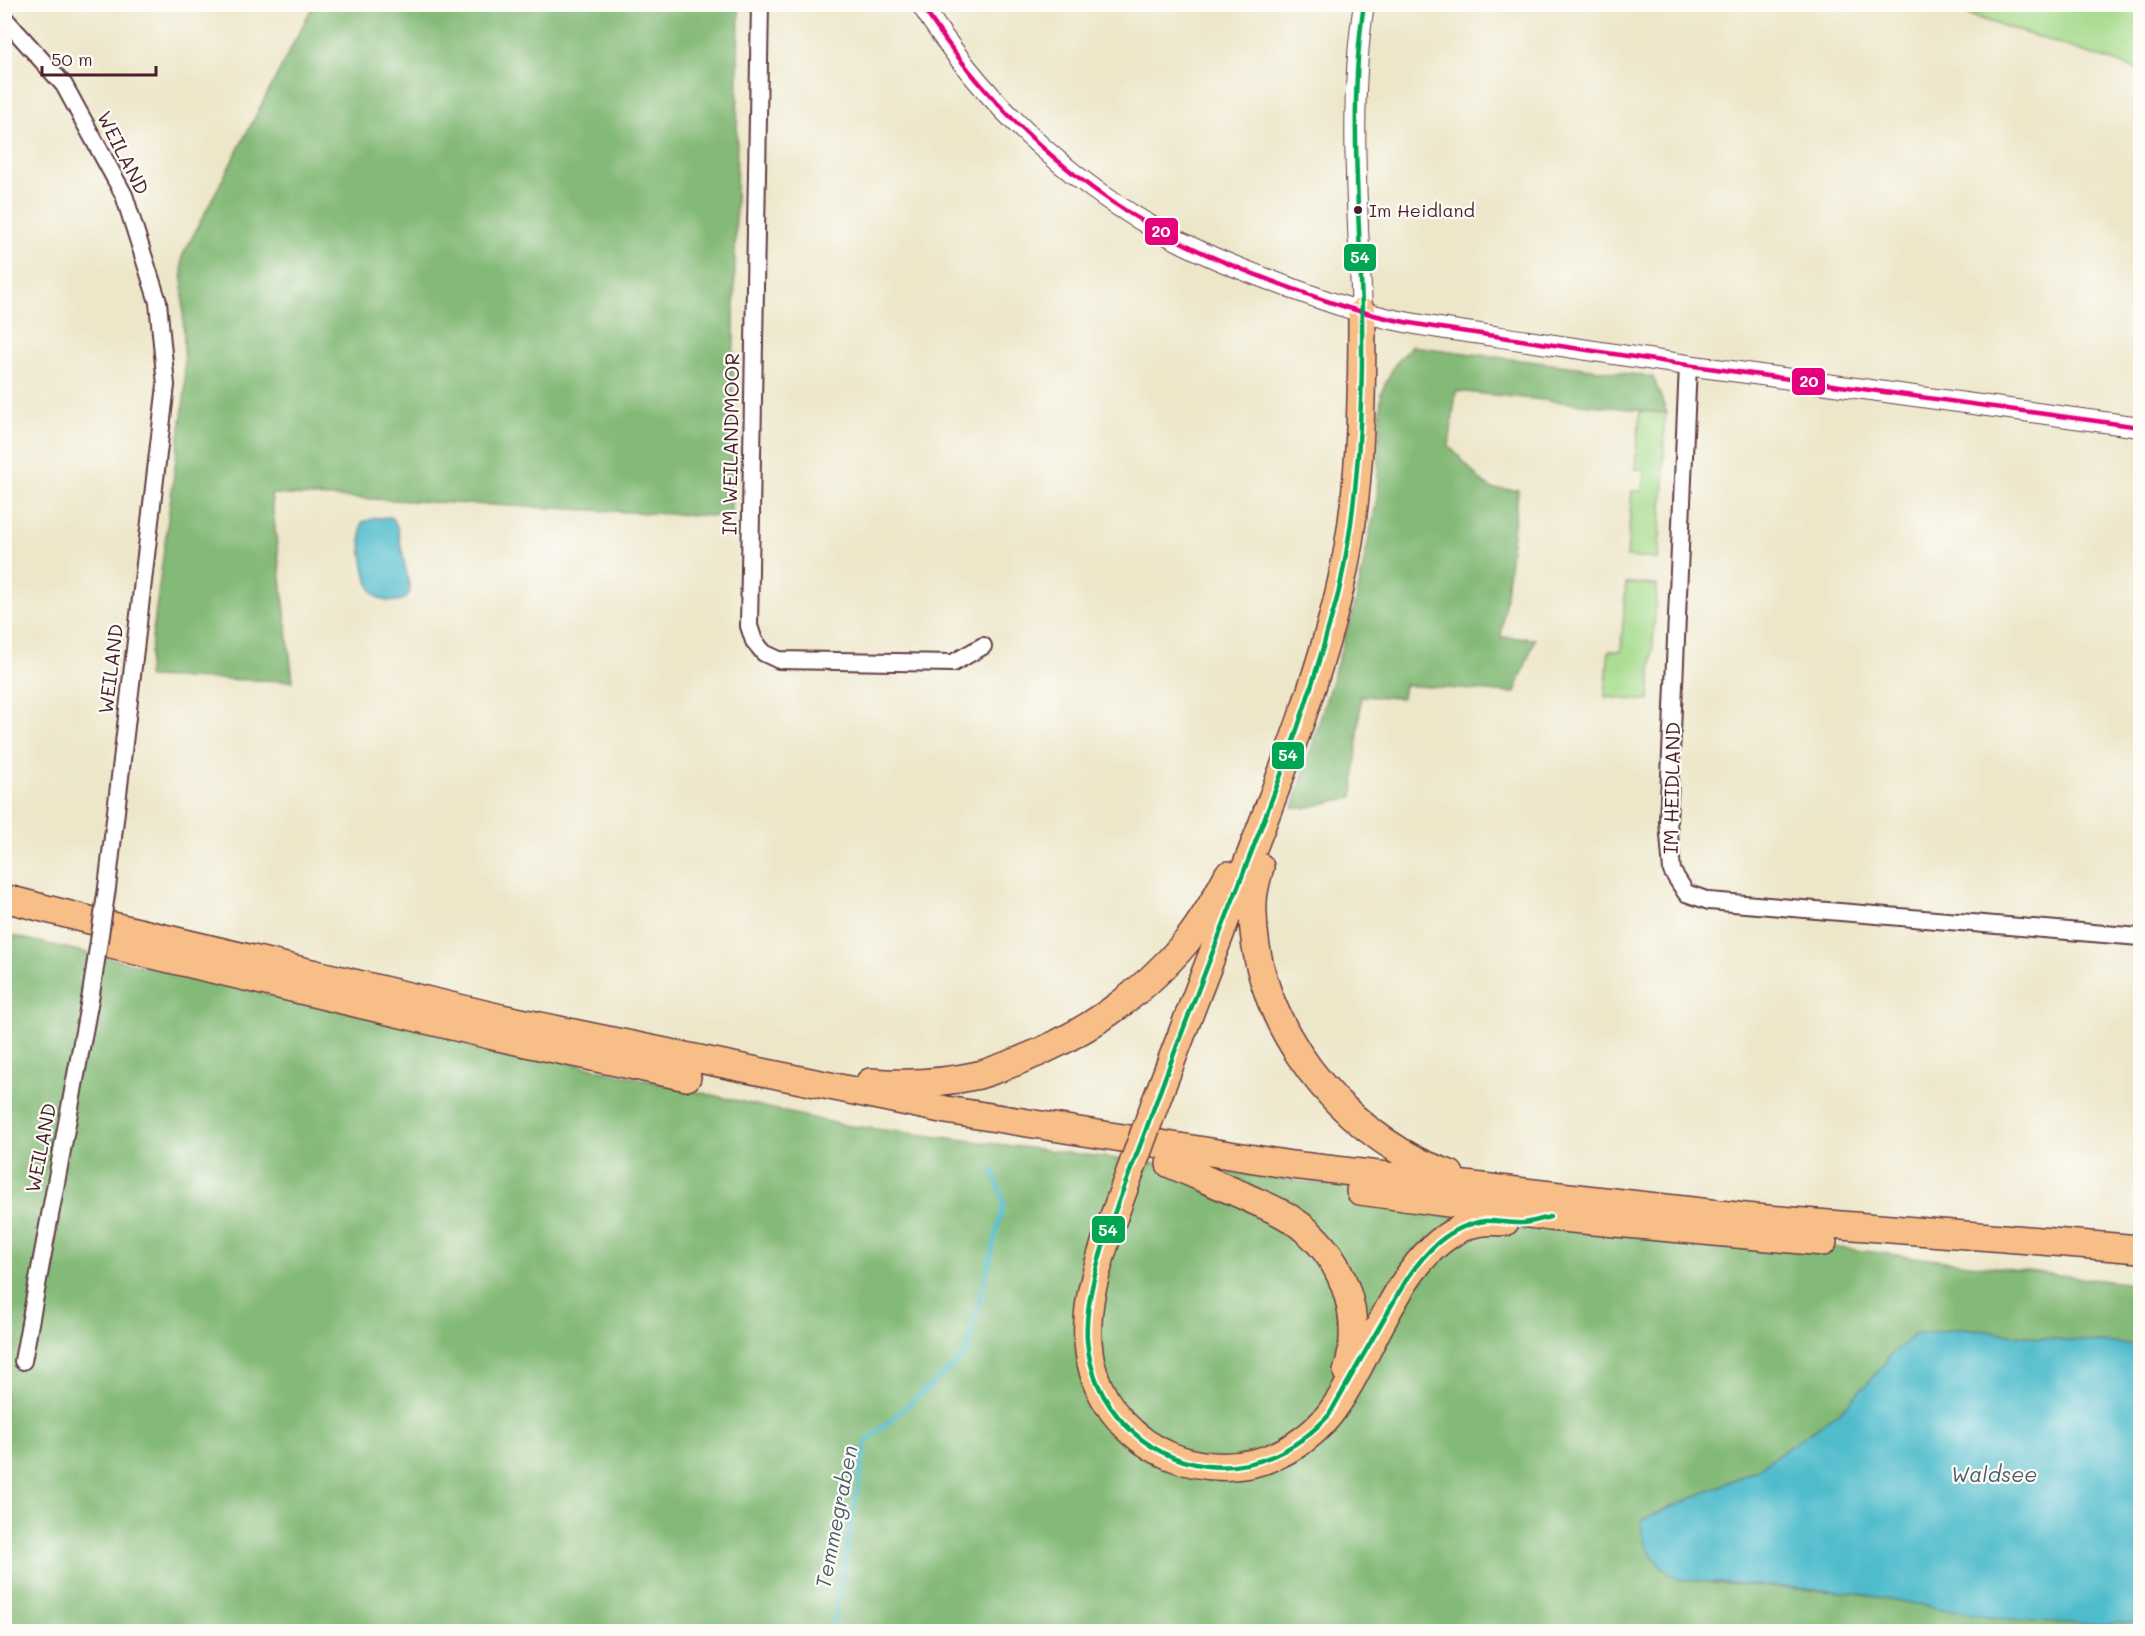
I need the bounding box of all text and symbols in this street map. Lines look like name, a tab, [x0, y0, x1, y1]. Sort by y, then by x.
scale bar	[42, 39, 156, 77]
text: 50 m	[51, 47, 93, 71]
street label: WEILAND	[92, 106, 156, 199]
place label: Im Heidland	[1369, 198, 1475, 222]
marker: Im Heidland	[1352, 204, 1364, 216]
line badge: 20	[1144, 217, 1179, 246]
text: 20	[1151, 220, 1171, 241]
line badge: 54	[1343, 243, 1377, 272]
text: 54	[1350, 246, 1370, 267]
street label: IM WEILANDMOOR	[715, 353, 745, 535]
line badge: 20	[1791, 367, 1826, 396]
text: 20	[1799, 370, 1819, 391]
street label: WEILAND	[92, 622, 128, 715]
street label: IM HEIDLAND	[1657, 722, 1685, 854]
line badge: 54	[1271, 741, 1305, 770]
text: 54	[1278, 744, 1298, 765]
street label: WEILAND	[19, 1101, 61, 1195]
line badge: 54	[1091, 1215, 1126, 1244]
text: 54	[1098, 1219, 1118, 1240]
water label: Temmegraben	[808, 1443, 863, 1590]
water label: Waldsee	[1951, 1460, 2037, 1487]

